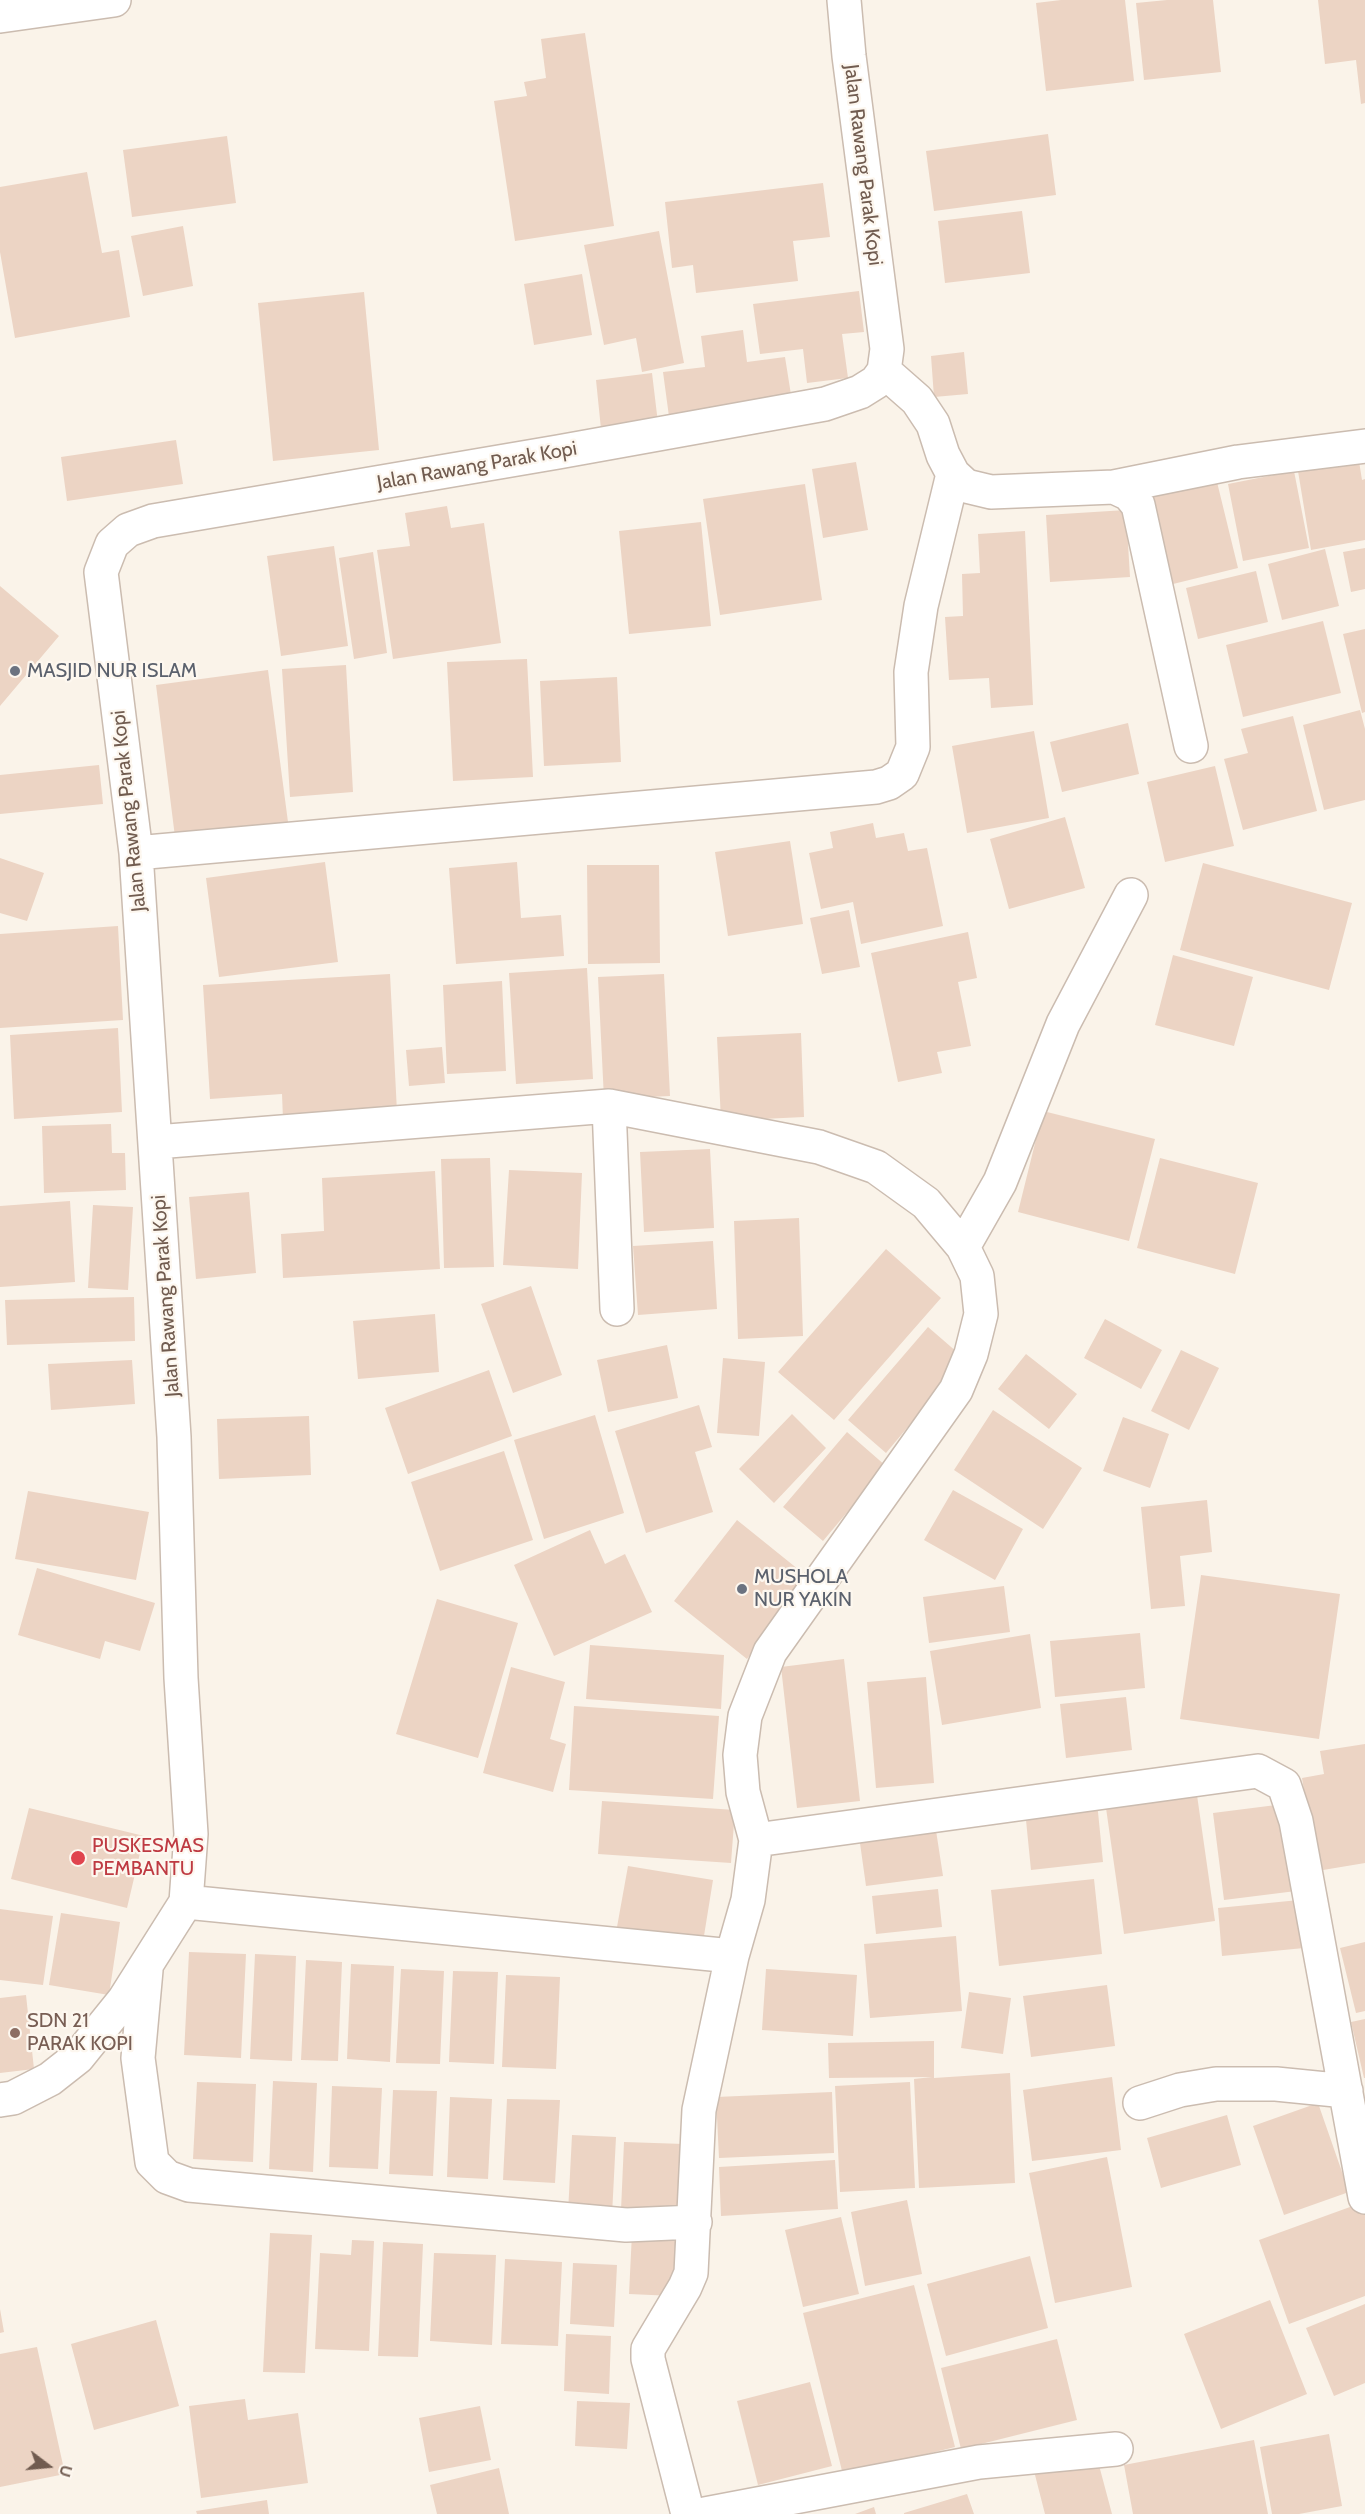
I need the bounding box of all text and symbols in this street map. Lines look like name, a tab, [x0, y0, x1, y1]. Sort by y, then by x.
street label: Jalan Rawang Parak Kopi	[839, 63, 887, 267]
street label: Jalan Rawang Parak Kopi	[375, 437, 579, 495]
place label: MASJID NUR ISLAM	[27, 659, 197, 683]
marker: MASJID NUR ISLAM	[8, 664, 22, 678]
street label: Jalan Rawang Parak Kopi	[106, 709, 152, 913]
street label: Jalan Rawang Parak Kopi	[147, 1194, 185, 1398]
place label: MUSHOLA NUR YAKIN	[754, 1565, 852, 1612]
marker: MUSHOLA NUR YAKIN	[735, 1582, 749, 1596]
place label: PUSKESMAS PEMBANTU	[92, 1834, 204, 1881]
marker: PUSKESMAS PEMBANTU	[69, 1849, 87, 1867]
place label: SDN 21 PARAK KOPI	[27, 2009, 133, 2056]
marker: SDN 21 PARAK KOPI	[8, 2026, 22, 2040]
north arrow	[18, 2436, 78, 2496]
text: U	[55, 2463, 77, 2479]

